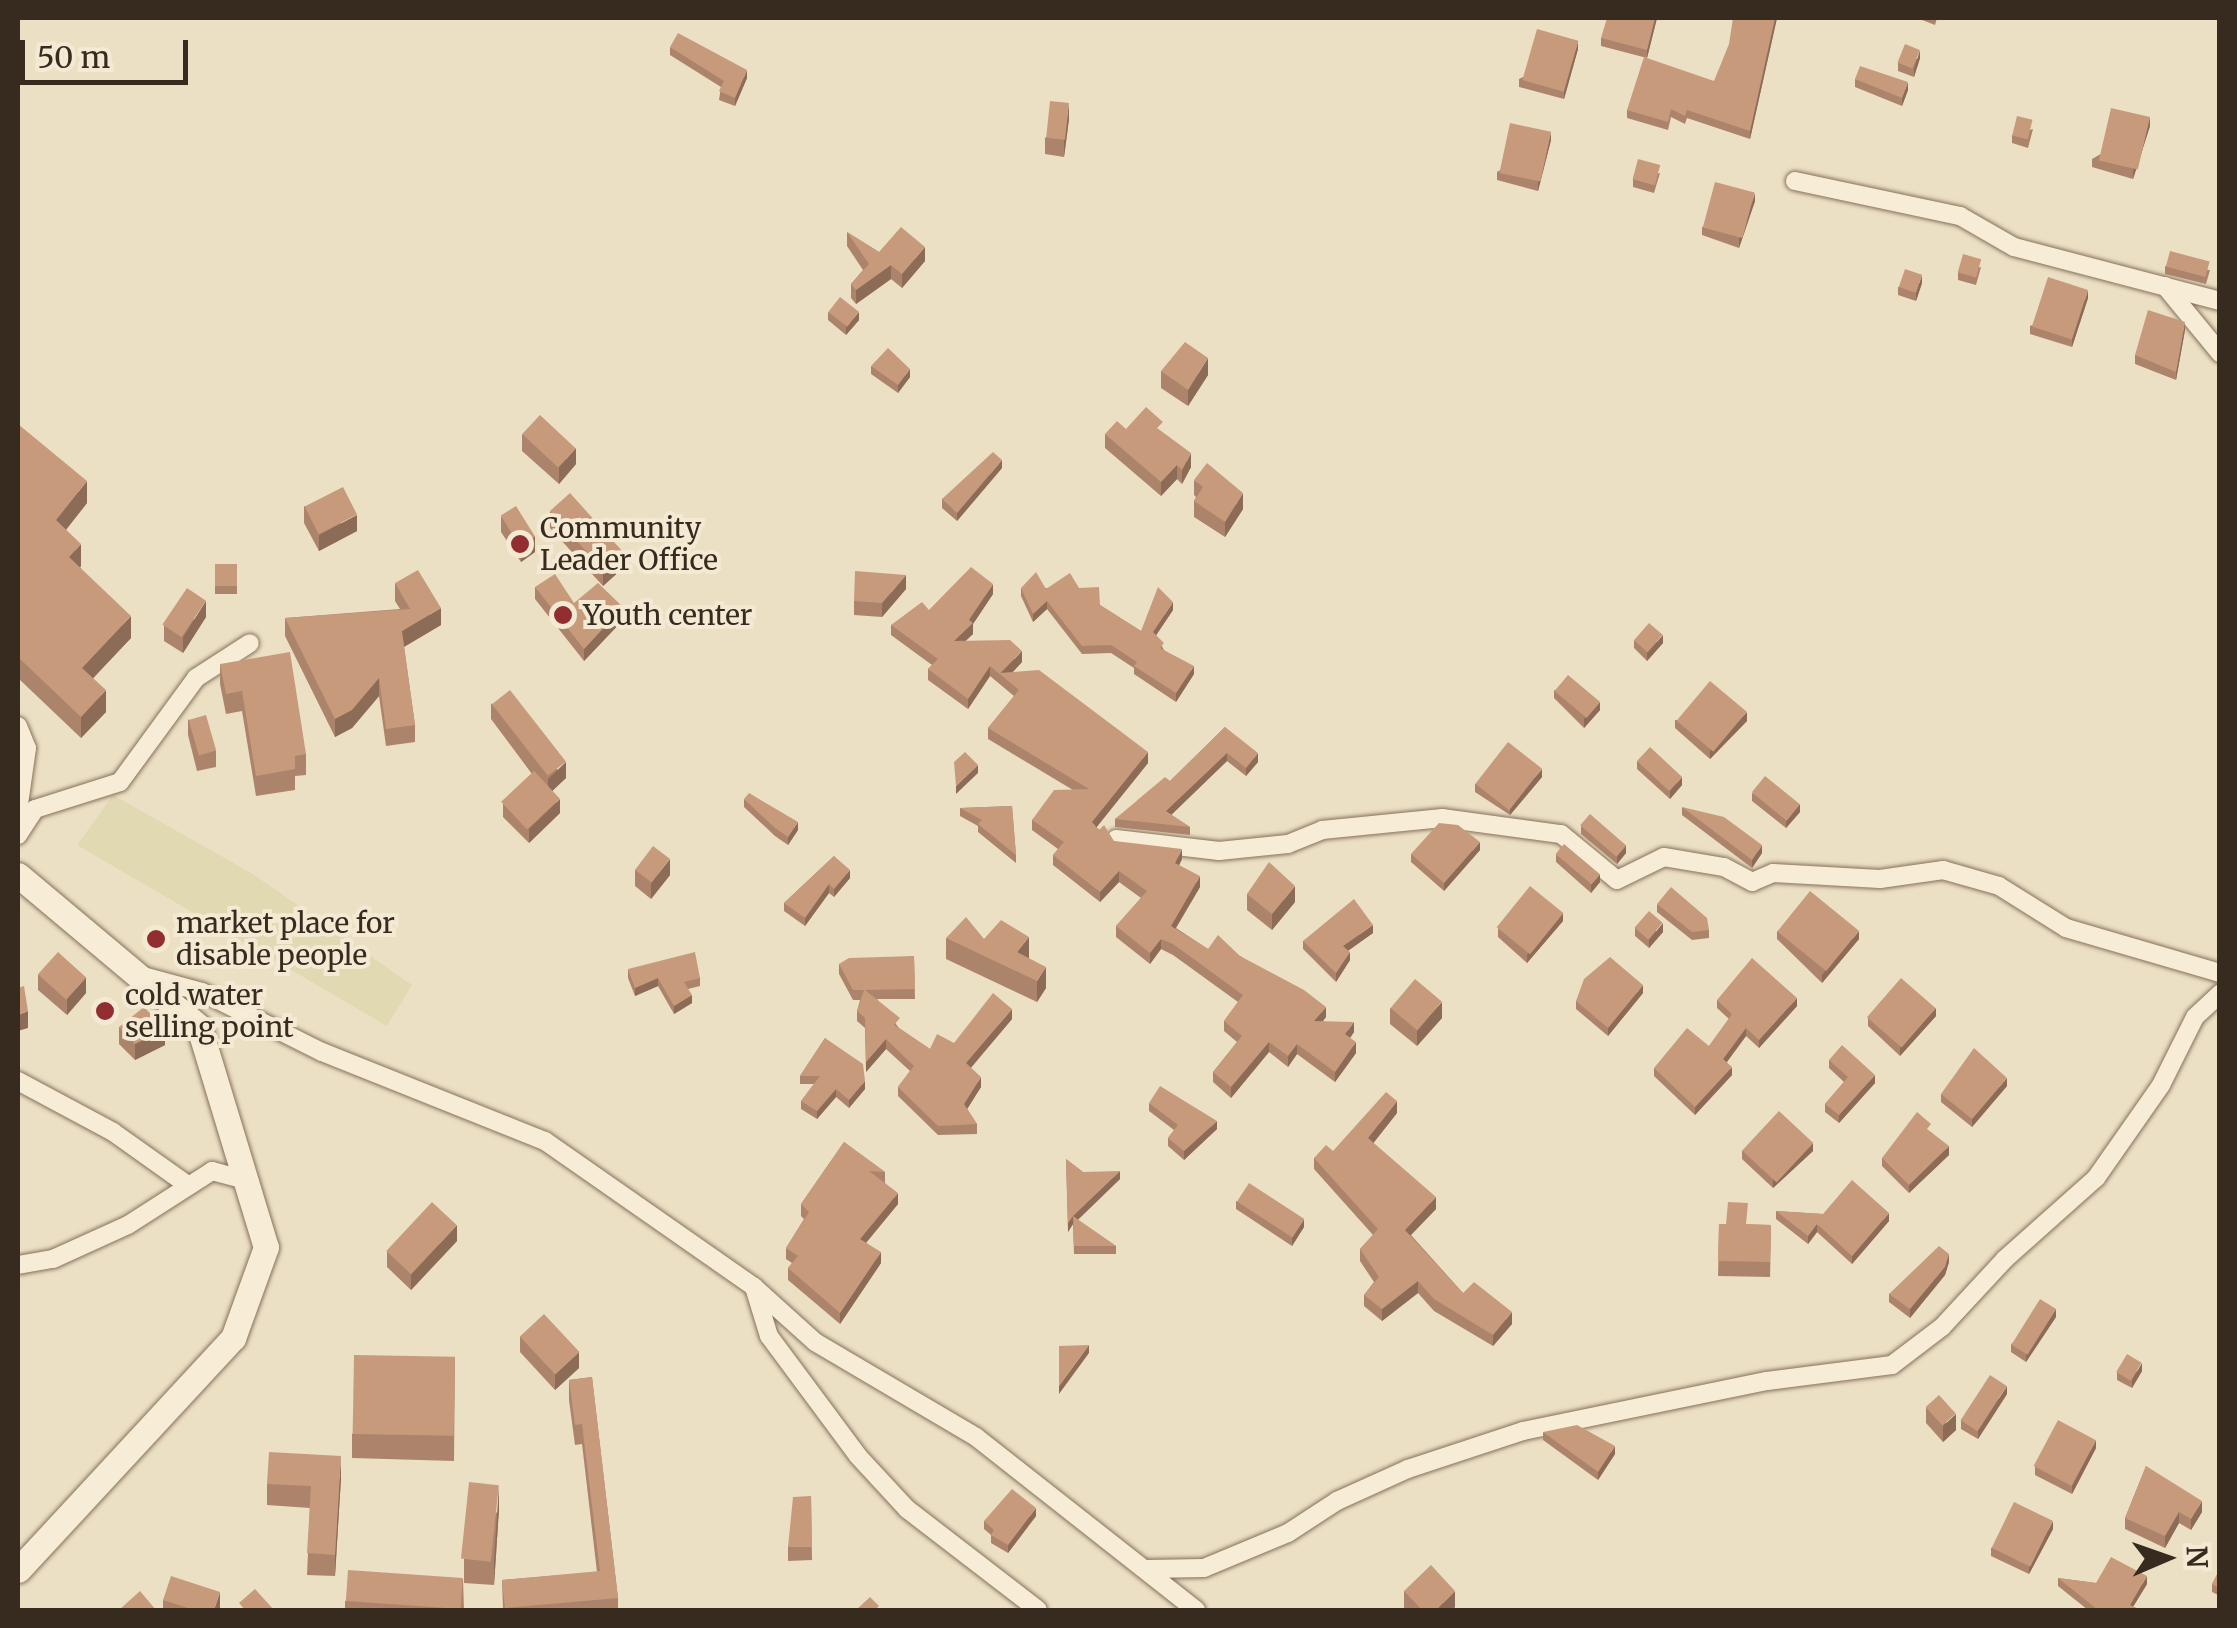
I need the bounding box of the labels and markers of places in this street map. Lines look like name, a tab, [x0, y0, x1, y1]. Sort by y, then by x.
place label: Community Leader Office	[540, 511, 718, 577]
marker: Community Leader Office	[509, 533, 531, 555]
place label: Youth center	[583, 598, 752, 632]
marker: Youth center	[552, 604, 574, 626]
place label: market place for disable people	[176, 906, 395, 972]
marker: market place for disable people	[145, 928, 167, 950]
place label: cold water selling point	[125, 978, 294, 1044]
marker: cold water selling point	[94, 1000, 116, 1022]

